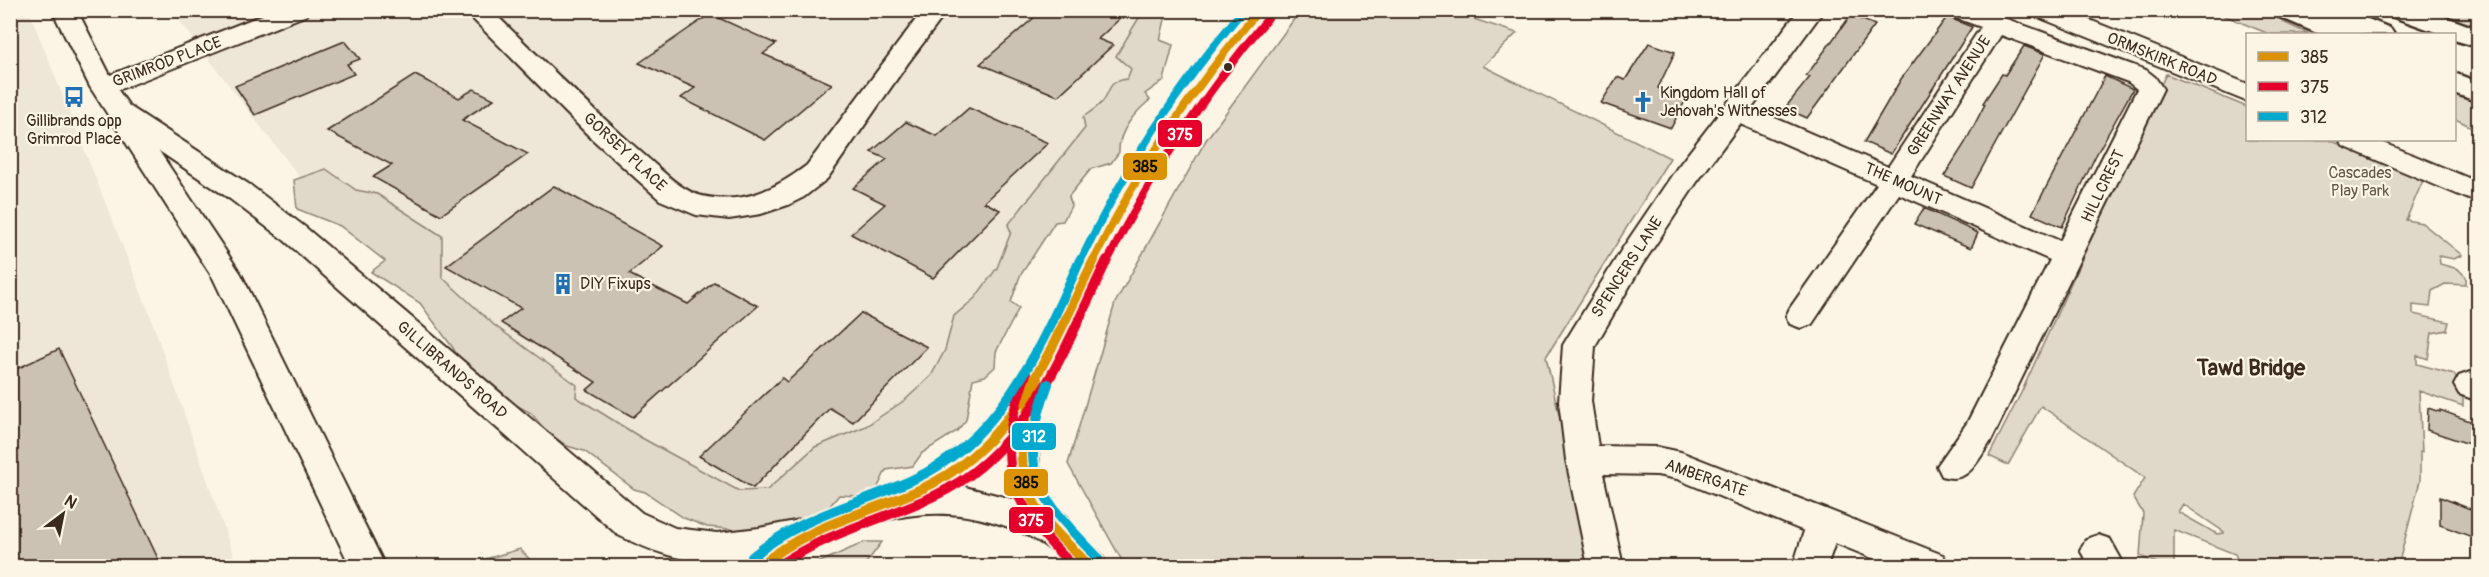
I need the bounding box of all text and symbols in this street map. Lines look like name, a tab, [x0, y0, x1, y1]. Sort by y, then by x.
street label: ORMSKIRK ROAD	[2104, 28, 2220, 90]
street label: GRIMROD PLACE	[110, 32, 224, 92]
street label: GREENWAY AVENUE	[1903, 32, 1995, 160]
legend	[2246, 33, 2456, 141]
text: 385	[2300, 46, 2329, 69]
unlabelled marker	[1222, 61, 1234, 73]
text: 375	[2300, 76, 2329, 99]
place label: Kingdom Hall of Jehovah's Witnesses	[1660, 83, 1797, 121]
bus stop icon: Gillibrands opp Grimrod Place	[62, 85, 86, 109]
church icon: Kingdom Hall of Jehovah's Witnesses	[1631, 90, 1655, 114]
text: 312	[2300, 106, 2327, 129]
street label: GORSEY PLACE	[579, 108, 671, 196]
place label: Gillibrands opp Grimrod Place	[26, 111, 122, 149]
line badge: 375	[1157, 119, 1203, 148]
text: 375	[1167, 125, 1193, 145]
street label: HILLCREST	[2077, 146, 2129, 226]
line badge: 385	[1122, 152, 1168, 181]
text: 385	[1132, 157, 1158, 177]
street label: THE MOUNT	[1861, 158, 1945, 210]
park label: Cascades Play Park	[2328, 163, 2392, 201]
street label: SPENCERS LANE	[1587, 213, 1667, 321]
building icon: DIY Fixups	[551, 272, 575, 296]
place label: DIY Fixups	[580, 274, 651, 294]
street label: GILLIBRANDS ROAD	[393, 317, 511, 423]
district label: Tawd Bridge	[2196, 354, 2306, 382]
line badge: 312	[1011, 422, 1057, 451]
text: 312	[1022, 427, 1046, 447]
street label: AMBERGATE	[1662, 455, 1750, 501]
line badge: 385	[1003, 468, 1049, 497]
text: 385	[1013, 473, 1039, 493]
north arrow	[33, 484, 93, 544]
text: N	[61, 491, 80, 514]
line badge: 375	[1008, 506, 1054, 534]
text: 375	[1018, 511, 1044, 531]

